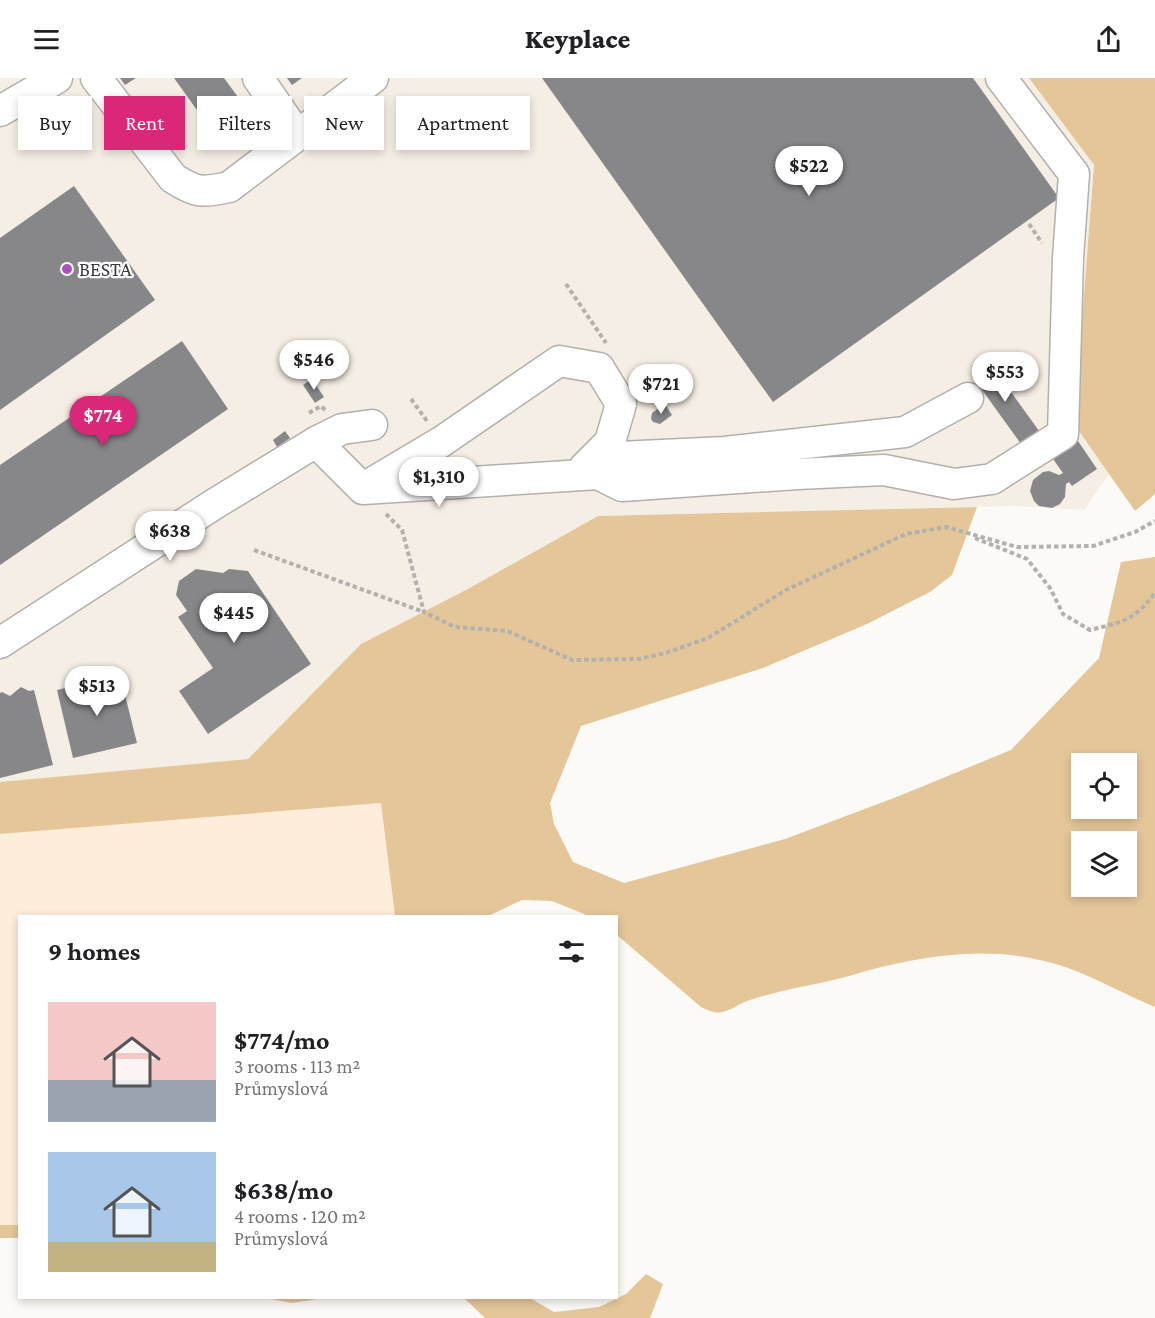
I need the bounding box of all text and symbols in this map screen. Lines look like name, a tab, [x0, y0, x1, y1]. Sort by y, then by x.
icon: menu	[30, 23, 63, 56]
icon: share	[1092, 23, 1125, 56]
text: Keyplace	[525, 24, 630, 54]
chip: Buy	[18, 96, 92, 150]
chip: Rent	[104, 96, 185, 150]
chip: Filters	[197, 96, 292, 150]
chip: New	[304, 96, 384, 150]
chip: Apartment	[396, 96, 530, 150]
pin: $522	[773, 146, 845, 197]
text: $522	[789, 154, 829, 176]
place label: BESTA	[79, 258, 132, 280]
marker: BESTA	[60, 262, 74, 276]
pin: $546	[278, 340, 350, 391]
text: $546	[293, 348, 335, 370]
pin: $553	[969, 352, 1041, 403]
text: $553	[986, 360, 1024, 382]
pin: $721	[625, 364, 697, 415]
text: $721	[642, 372, 680, 394]
pin: $774	[67, 396, 139, 447]
text: $774	[83, 404, 123, 426]
pin: $1,310	[390, 457, 488, 508]
text: $1,310	[413, 465, 465, 487]
pin: $638	[134, 511, 206, 562]
text: $638	[149, 519, 191, 541]
pin: $445	[198, 593, 270, 644]
text: $445	[213, 601, 255, 623]
pin: $513	[61, 666, 133, 717]
text: $513	[79, 674, 115, 696]
map controls	[1071, 753, 1137, 897]
button: locate	[1071, 753, 1137, 819]
button: layers	[1071, 831, 1137, 897]
icon: filters	[555, 935, 588, 968]
text: 9 homes	[48, 937, 140, 966]
icon: home	[96, 1026, 168, 1098]
text: $774/mo	[234, 1026, 330, 1055]
text: 3 rooms · 113 m²	[234, 1055, 360, 1077]
text: Průmyslová	[234, 1077, 328, 1099]
icon: home	[96, 1176, 168, 1248]
text: $638/mo	[234, 1176, 333, 1205]
text: 4 rooms · 120 m²	[234, 1205, 366, 1227]
text: Průmyslová	[234, 1227, 328, 1249]

